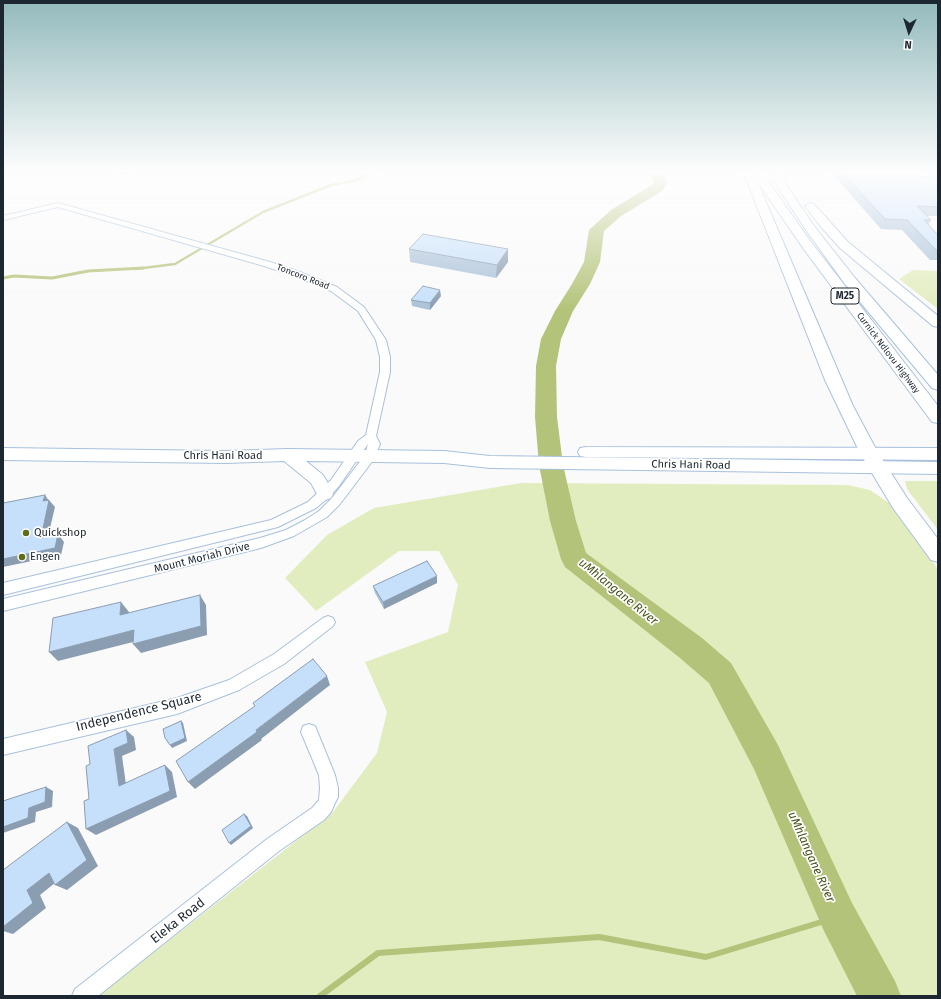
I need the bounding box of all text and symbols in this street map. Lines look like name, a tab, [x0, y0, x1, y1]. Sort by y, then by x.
north arrow	[889, 12, 929, 52]
text: N	[904, 38, 912, 51]
street label: Toncoro Road	[275, 262, 331, 292]
road number: M25	[831, 288, 859, 304]
street label: Curnick Ndlovu Highway	[854, 311, 922, 395]
street label: Chris Hani Road	[183, 449, 263, 463]
street label: Chris Hani Road	[651, 458, 731, 472]
place label: Quickshop	[34, 526, 86, 540]
marker: Quickshop	[21, 528, 31, 538]
street label: Mount Moriah Drive	[153, 540, 251, 576]
place label: Engen	[30, 550, 60, 564]
marker: Engen	[17, 552, 27, 562]
water label: uMhlangane River	[576, 556, 660, 628]
street label: Independence Square	[75, 689, 203, 735]
water label: uMhlangane River	[785, 810, 837, 904]
street label: Eleka Road	[148, 895, 208, 947]

